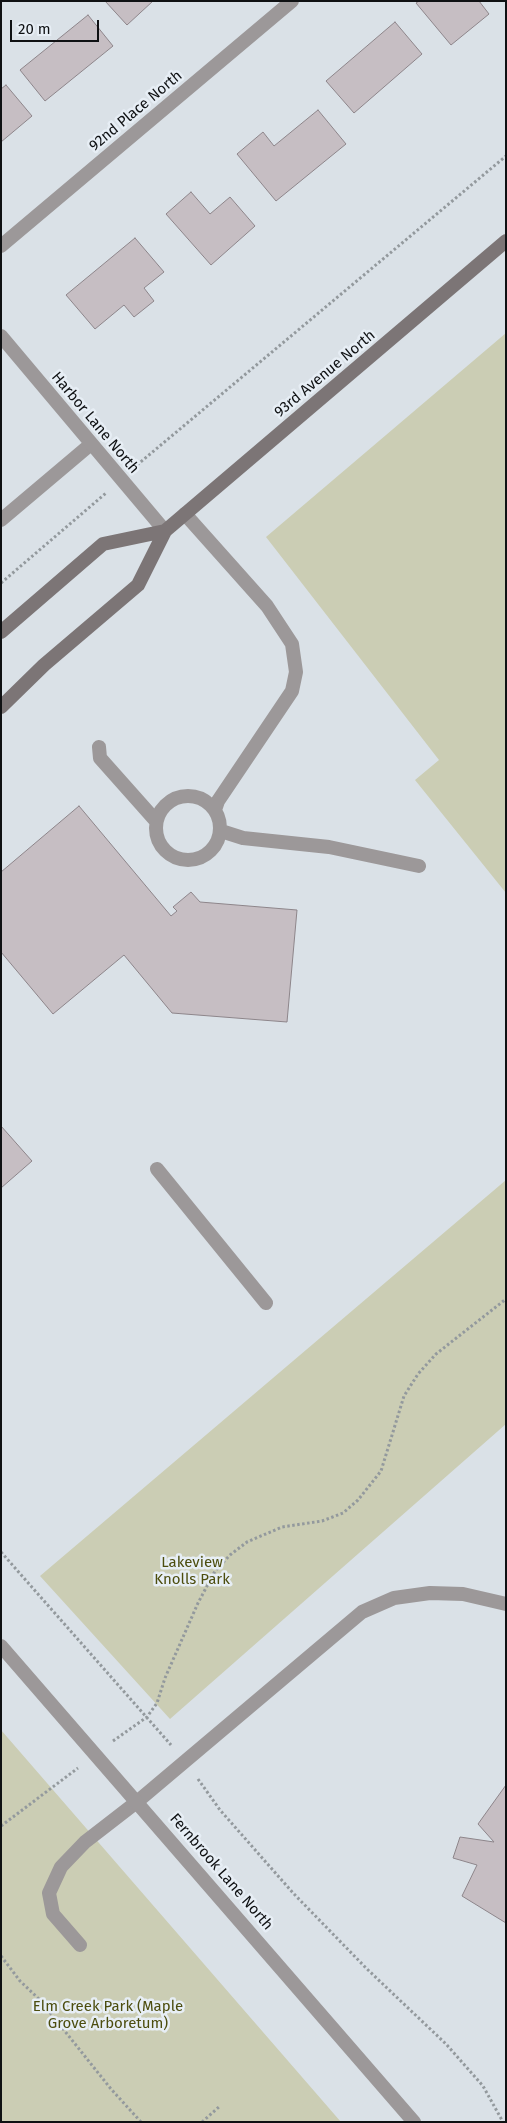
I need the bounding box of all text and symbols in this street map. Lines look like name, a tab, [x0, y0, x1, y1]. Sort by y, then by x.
scale bar	[12, 10, 101, 42]
text: 20 m	[18, 20, 51, 38]
street label: 92nd Place North	[86, 67, 186, 155]
street label: 93rd Avenue North	[271, 327, 379, 421]
street label: Harbor Lane North	[47, 369, 143, 477]
park label: Lakeview Knolls Park	[154, 1554, 230, 1589]
street label: Fernbrook Lane North	[166, 1810, 276, 1934]
park label: Elm Creek Park (Maple Grove Arboretum)	[33, 1998, 183, 2033]

